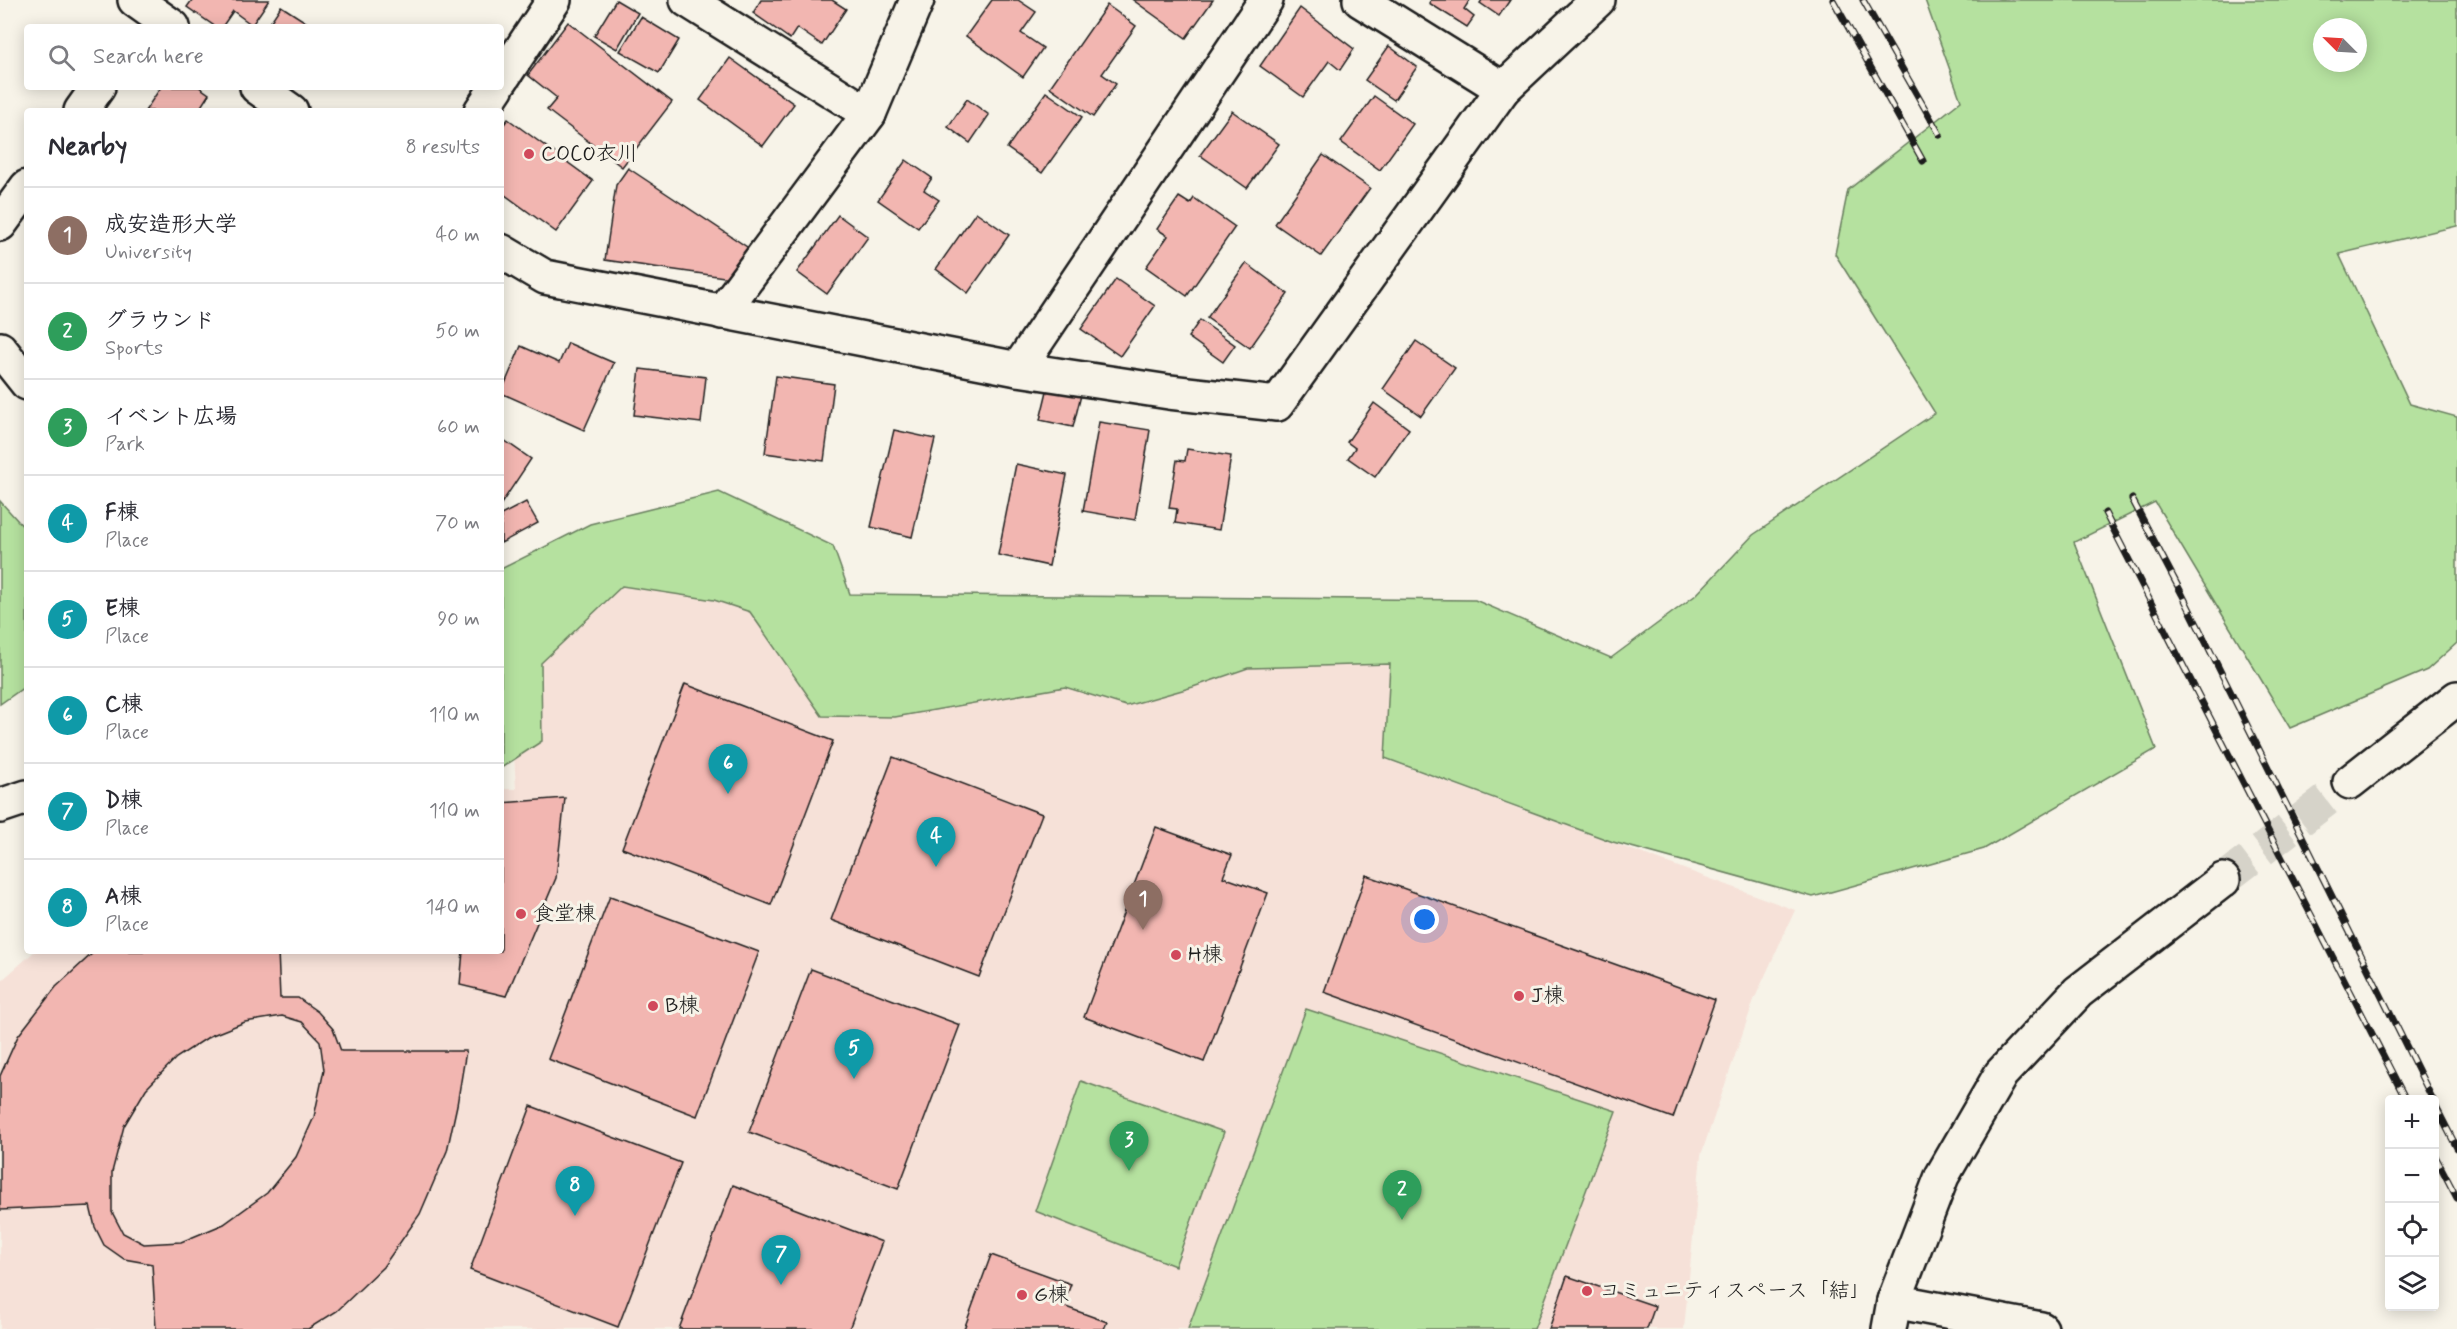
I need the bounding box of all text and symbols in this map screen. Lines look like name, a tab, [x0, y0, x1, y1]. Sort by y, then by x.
north arrow	[2313, 18, 2367, 72]
search box	[24, 24, 504, 90]
icon: search	[45, 41, 78, 74]
text: Search here	[93, 43, 204, 71]
text: Nearby	[48, 130, 127, 164]
text: 8 results	[406, 134, 480, 161]
place label: COCO衣川	[541, 140, 638, 168]
marker: COCO衣川	[522, 147, 536, 161]
text: 成安造形大学	[105, 211, 237, 239]
text: 1	[63, 222, 72, 249]
text: 40 m	[436, 222, 480, 249]
text: University	[105, 239, 192, 266]
text: グラウンド	[105, 307, 215, 335]
text: 2	[63, 318, 72, 345]
text: 50 m	[435, 318, 480, 345]
text: Sports	[105, 335, 163, 362]
text: イベント広場	[105, 403, 237, 431]
text: 3	[63, 414, 72, 441]
text: 60 m	[437, 414, 480, 441]
text: Park	[105, 431, 145, 458]
text: F棟	[105, 499, 139, 527]
text: 4	[62, 510, 73, 537]
text: 70 m	[435, 510, 480, 537]
text: Place	[105, 527, 149, 554]
text: E棟	[105, 595, 140, 623]
text: 5	[62, 606, 74, 633]
text: 90 m	[437, 606, 480, 633]
text: Place	[105, 623, 149, 650]
text: C棟	[105, 691, 143, 719]
text: 6	[62, 702, 73, 729]
text: 110 m	[429, 702, 480, 729]
text: Place	[105, 719, 149, 746]
pin: 6	[708, 744, 748, 794]
text: D棟	[105, 787, 142, 815]
text: 7	[61, 798, 74, 825]
text: 110 m	[429, 798, 480, 825]
text: Place	[105, 815, 149, 842]
pin: 4	[916, 818, 956, 867]
pin: 1	[1124, 880, 1162, 930]
text: A棟	[105, 883, 141, 911]
text: 8	[62, 894, 73, 921]
text: 140 m	[426, 894, 480, 921]
place label: 食堂棟	[533, 900, 596, 928]
your location	[1410, 905, 1439, 934]
marker: 食堂棟	[514, 907, 528, 921]
text: Place	[105, 911, 149, 938]
place label: H棟	[1188, 941, 1223, 969]
marker: H棟	[1169, 948, 1183, 962]
place label: J棟	[1531, 982, 1564, 1010]
marker: J棟	[1512, 989, 1526, 1003]
place label: B棟	[665, 992, 699, 1020]
marker: B棟	[646, 999, 660, 1013]
pin: 5	[834, 1030, 874, 1079]
map controls	[2385, 1095, 2439, 1311]
button: +	[2385, 1095, 2439, 1149]
pin: 3	[1110, 1122, 1148, 1171]
button: −	[2385, 1149, 2439, 1203]
pin: 8	[556, 1166, 594, 1216]
pin: 2	[1382, 1170, 1422, 1220]
button: locate	[2385, 1203, 2439, 1257]
pin: 7	[762, 1236, 800, 1285]
button: layers	[2385, 1257, 2439, 1311]
place label: コミュニティスペース「結」	[1599, 1277, 1871, 1305]
place label: G棟	[1034, 1281, 1069, 1309]
marker: コミュニティスペース「結」	[1580, 1284, 1594, 1298]
marker: G棟	[1015, 1288, 1029, 1302]

